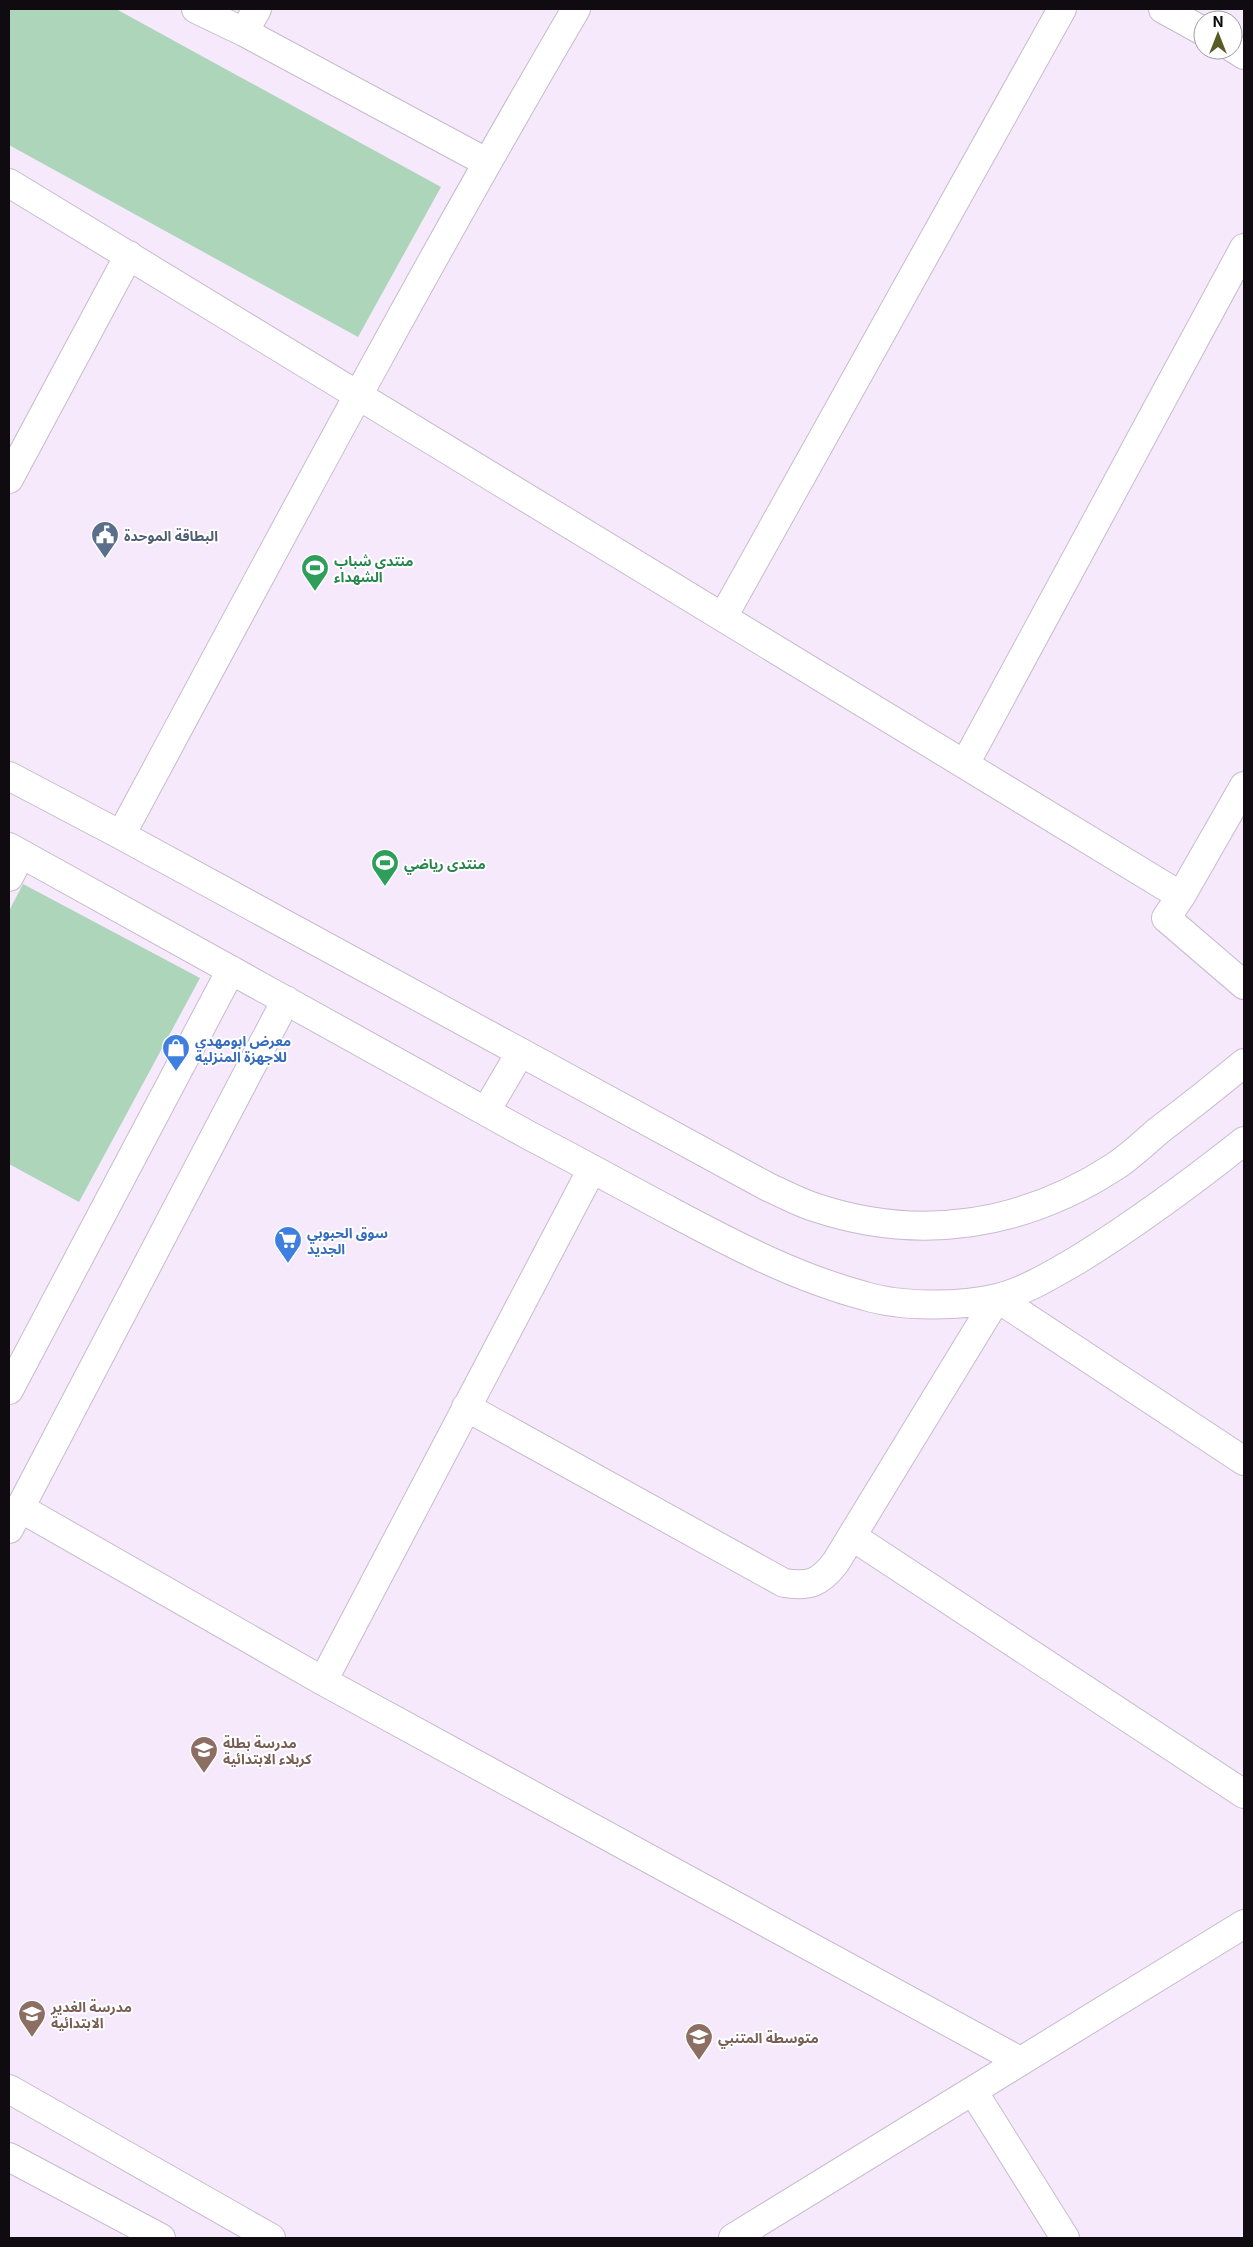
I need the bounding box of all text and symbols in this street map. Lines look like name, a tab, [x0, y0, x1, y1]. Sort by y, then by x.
north arrow	[1193, 10, 1243, 60]
text: N	[1213, 13, 1223, 30]
public building icon: البطاقة الموحدة	[90, 520, 120, 559]
place label: البطاقة الموحدة	[124, 527, 218, 544]
place label: منتدى شباب الشهداء	[334, 552, 414, 585]
sports icon: منتدى شباب الشهداء	[300, 553, 330, 592]
sports icon: منتدى رياضي	[370, 848, 400, 887]
place label: منتدى رياضي	[404, 855, 486, 875]
place label: معرض ابومهدي للاجهزة المنزلية	[195, 1032, 291, 1066]
shop icon: معرض ابومهدي للاجهزة المنزلية	[161, 1033, 191, 1072]
place label: سوق الحبوبي الجديد	[307, 1224, 388, 1257]
supermarket icon: سوق الحبوبي الجديد	[273, 1225, 303, 1264]
place label: مدرسة بطلة كربلاء الابتدائية	[223, 1734, 312, 1768]
school or university icon: مدرسة بطلة كربلاء الابتدائية	[189, 1735, 219, 1774]
place label: مدرسة الغدير الابتدائية	[50, 1998, 132, 2031]
school or university icon: مدرسة الغدير الابتدائية	[17, 1999, 47, 2038]
school or university icon: متوسطة المتنبي	[684, 2022, 714, 2061]
place label: متوسطة المتنبي	[718, 2029, 819, 2049]

